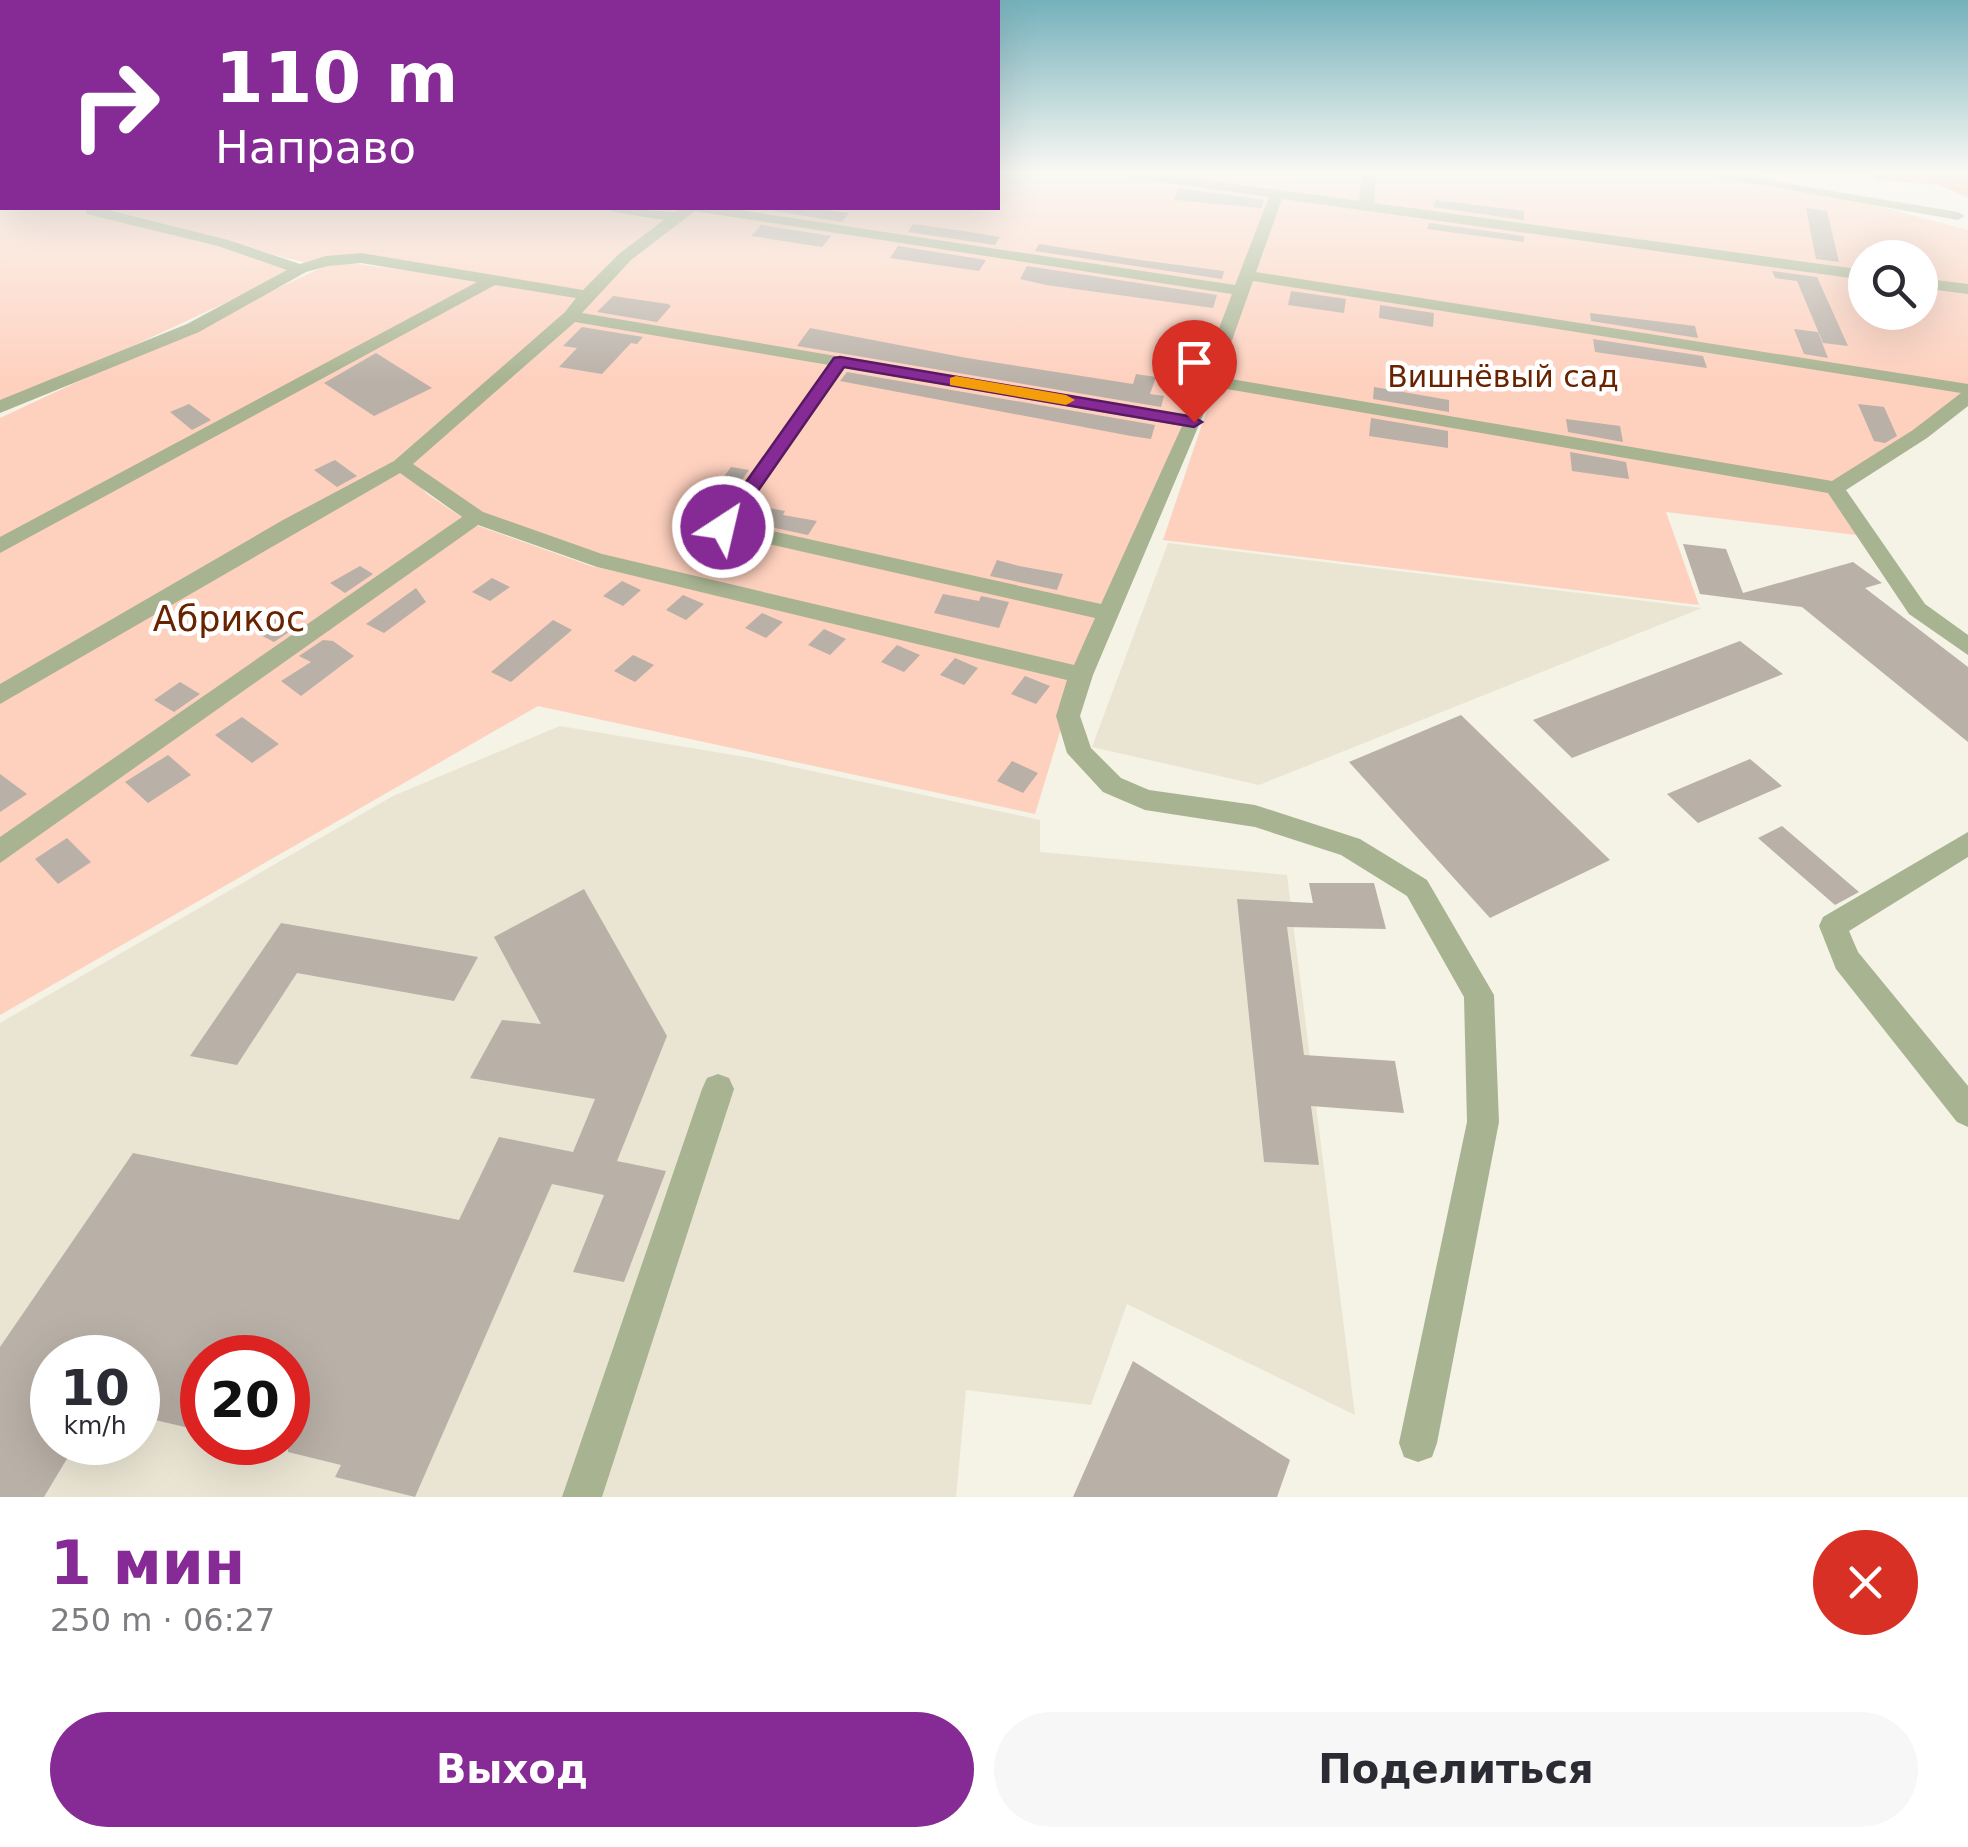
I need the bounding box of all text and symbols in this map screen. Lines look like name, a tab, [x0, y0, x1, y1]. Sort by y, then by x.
text: 110 m	[215, 37, 458, 119]
icon: right	[50, 40, 180, 170]
text: Направо	[215, 121, 416, 174]
map controls	[1848, 240, 1938, 330]
button: search	[1848, 240, 1938, 330]
pin	[1152, 320, 1237, 423]
icon: arrive	[1167, 335, 1222, 390]
park label: Вишнёвый сад	[1387, 359, 1619, 394]
position arrow	[671, 475, 775, 579]
park label: Абрикос	[153, 599, 305, 639]
speed limit sign: 20	[180, 1335, 310, 1465]
text: 10	[60, 1359, 130, 1417]
text: km/h	[63, 1411, 127, 1440]
text: 1 мин	[50, 1528, 245, 1598]
button: close	[1813, 1530, 1918, 1635]
text: 250 m · 06:27	[50, 1601, 275, 1639]
button: Выход	[50, 1712, 974, 1827]
button: Поделиться	[994, 1712, 1918, 1827]

